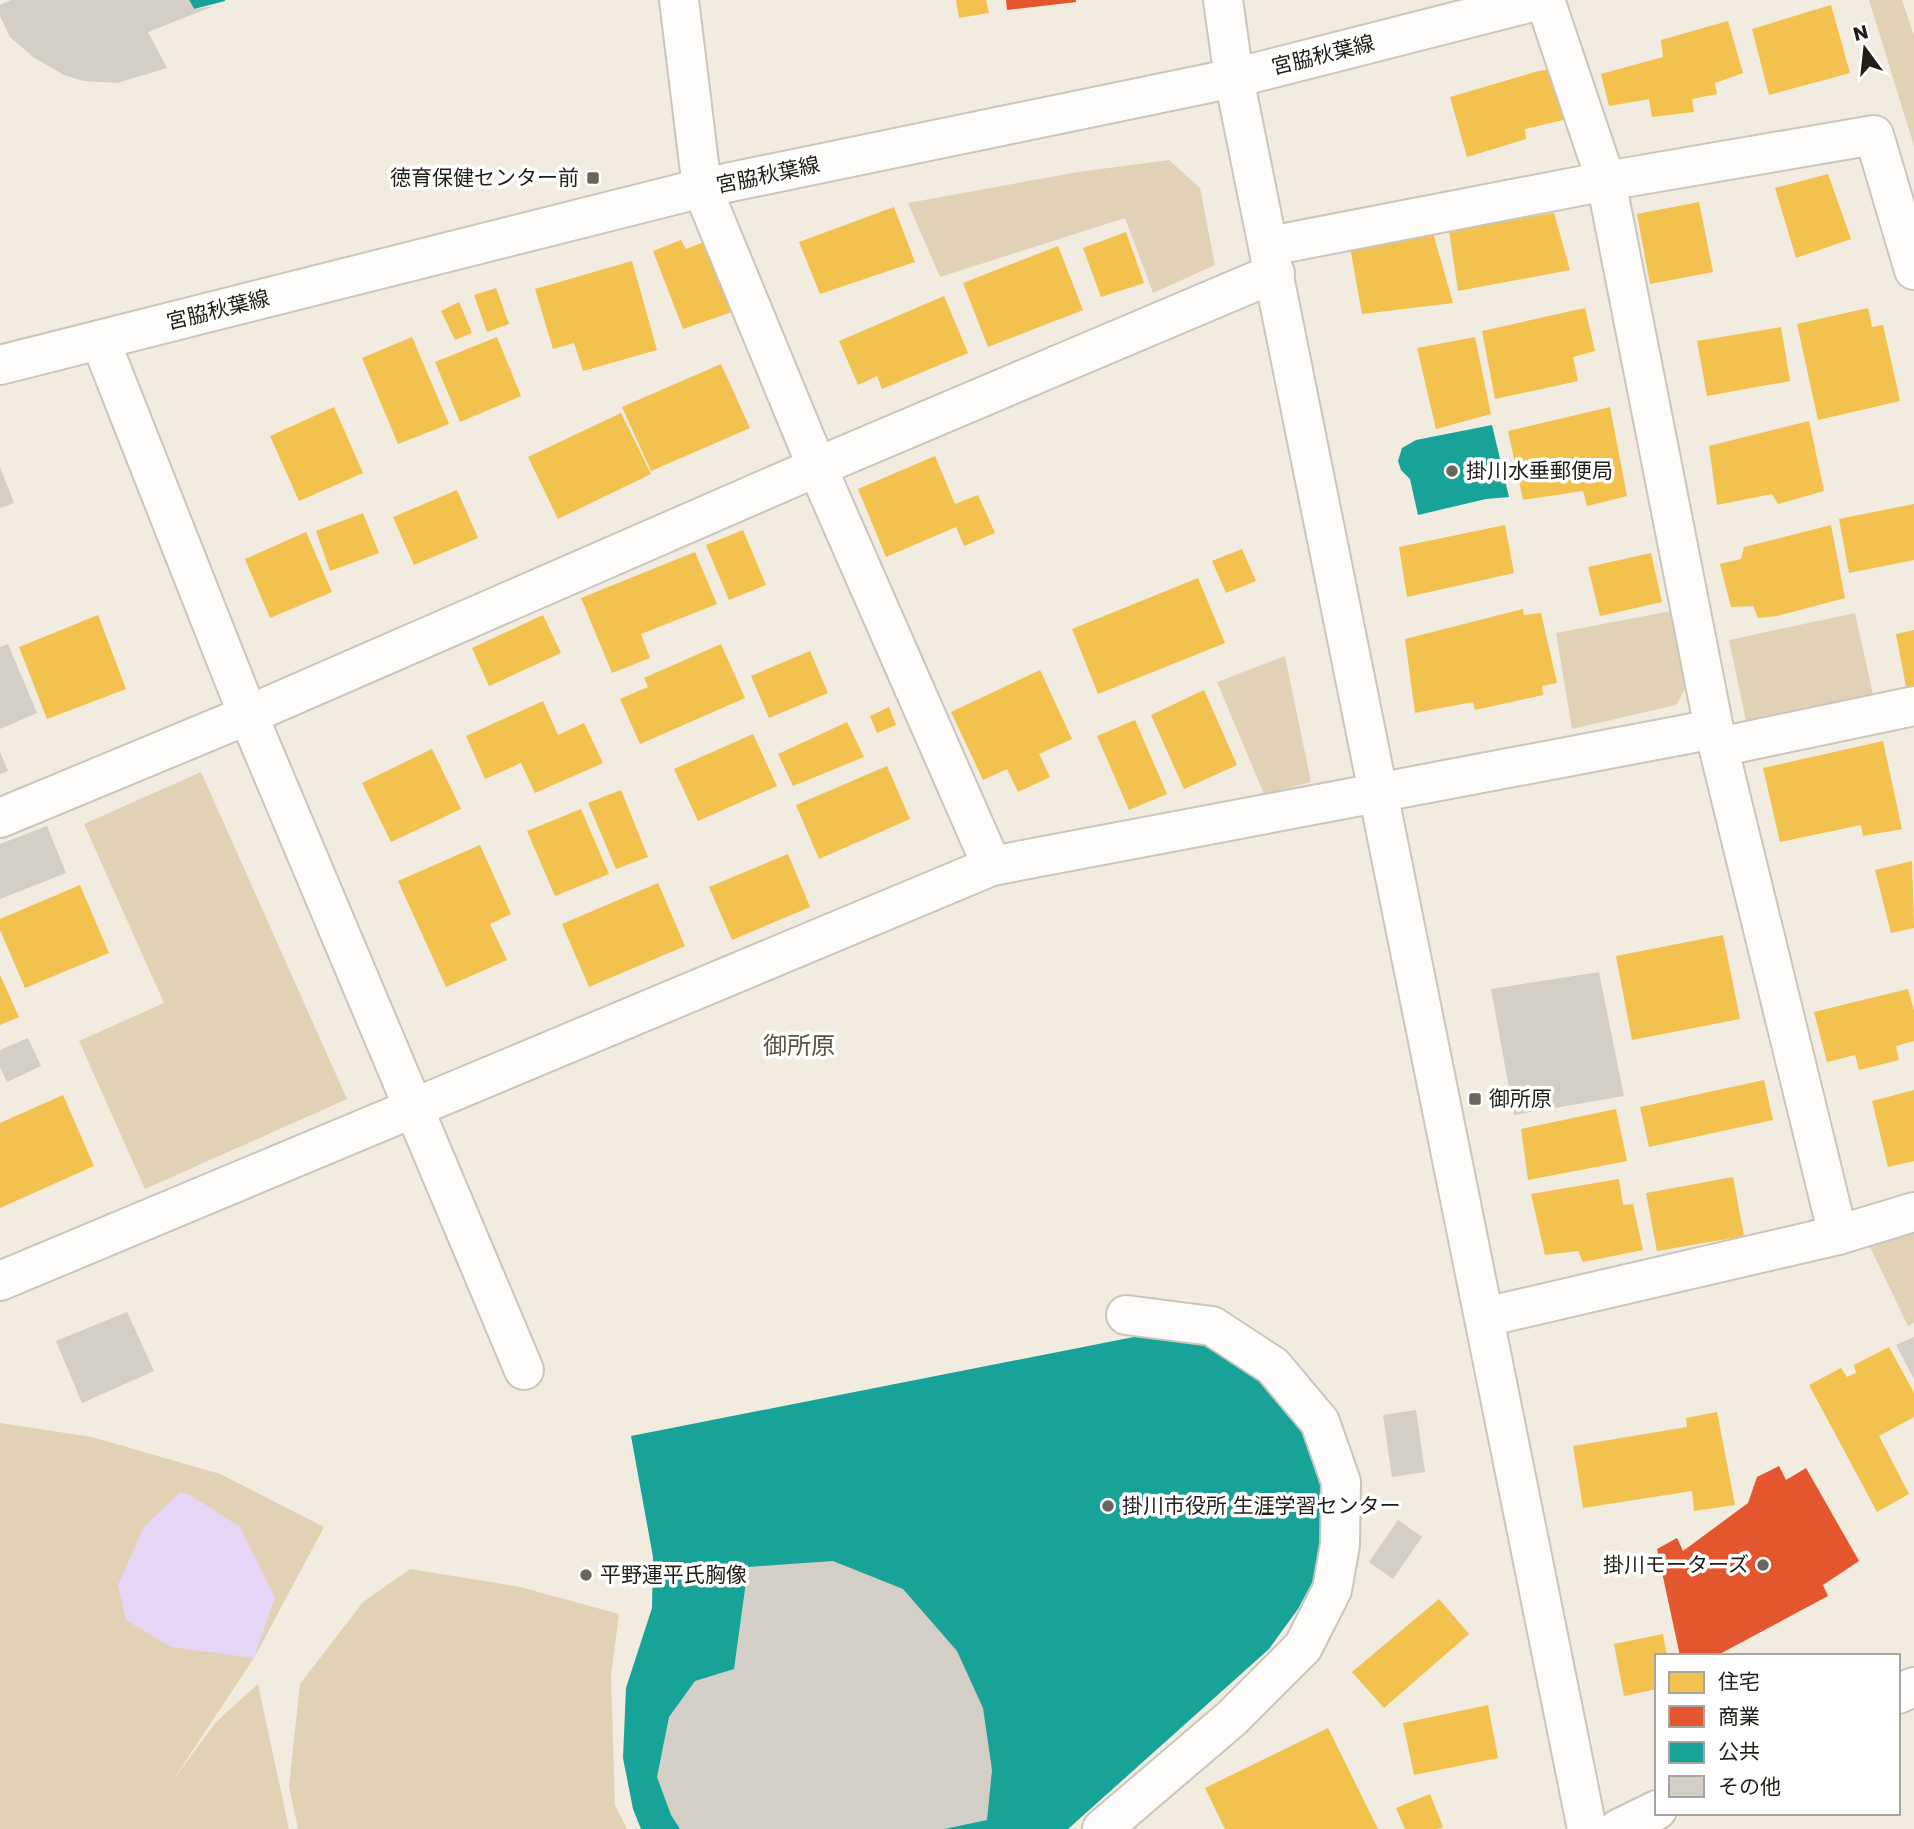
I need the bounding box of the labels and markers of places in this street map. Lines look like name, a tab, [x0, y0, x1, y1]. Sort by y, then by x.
place label: 徳育保健センター前	[390, 163, 579, 192]
marker: 徳育保健センター前	[585, 170, 601, 186]
place label: 掛川水垂郵便局	[1466, 456, 1613, 485]
marker: 掛川水垂郵便局	[1444, 463, 1460, 479]
place label: 御所原	[1489, 1084, 1552, 1113]
marker: 御所原	[1467, 1091, 1483, 1107]
place label: 掛川市役所 生涯学習センター	[1122, 1491, 1401, 1520]
marker: 掛川市役所 生涯学習センター	[1100, 1498, 1116, 1514]
place label: 掛川モーターズ	[1603, 1550, 1749, 1579]
marker: 掛川モーターズ	[1755, 1557, 1771, 1573]
place label: 平野運平氏胸像	[600, 1560, 747, 1589]
marker: 平野運平氏胸像	[578, 1567, 594, 1583]

